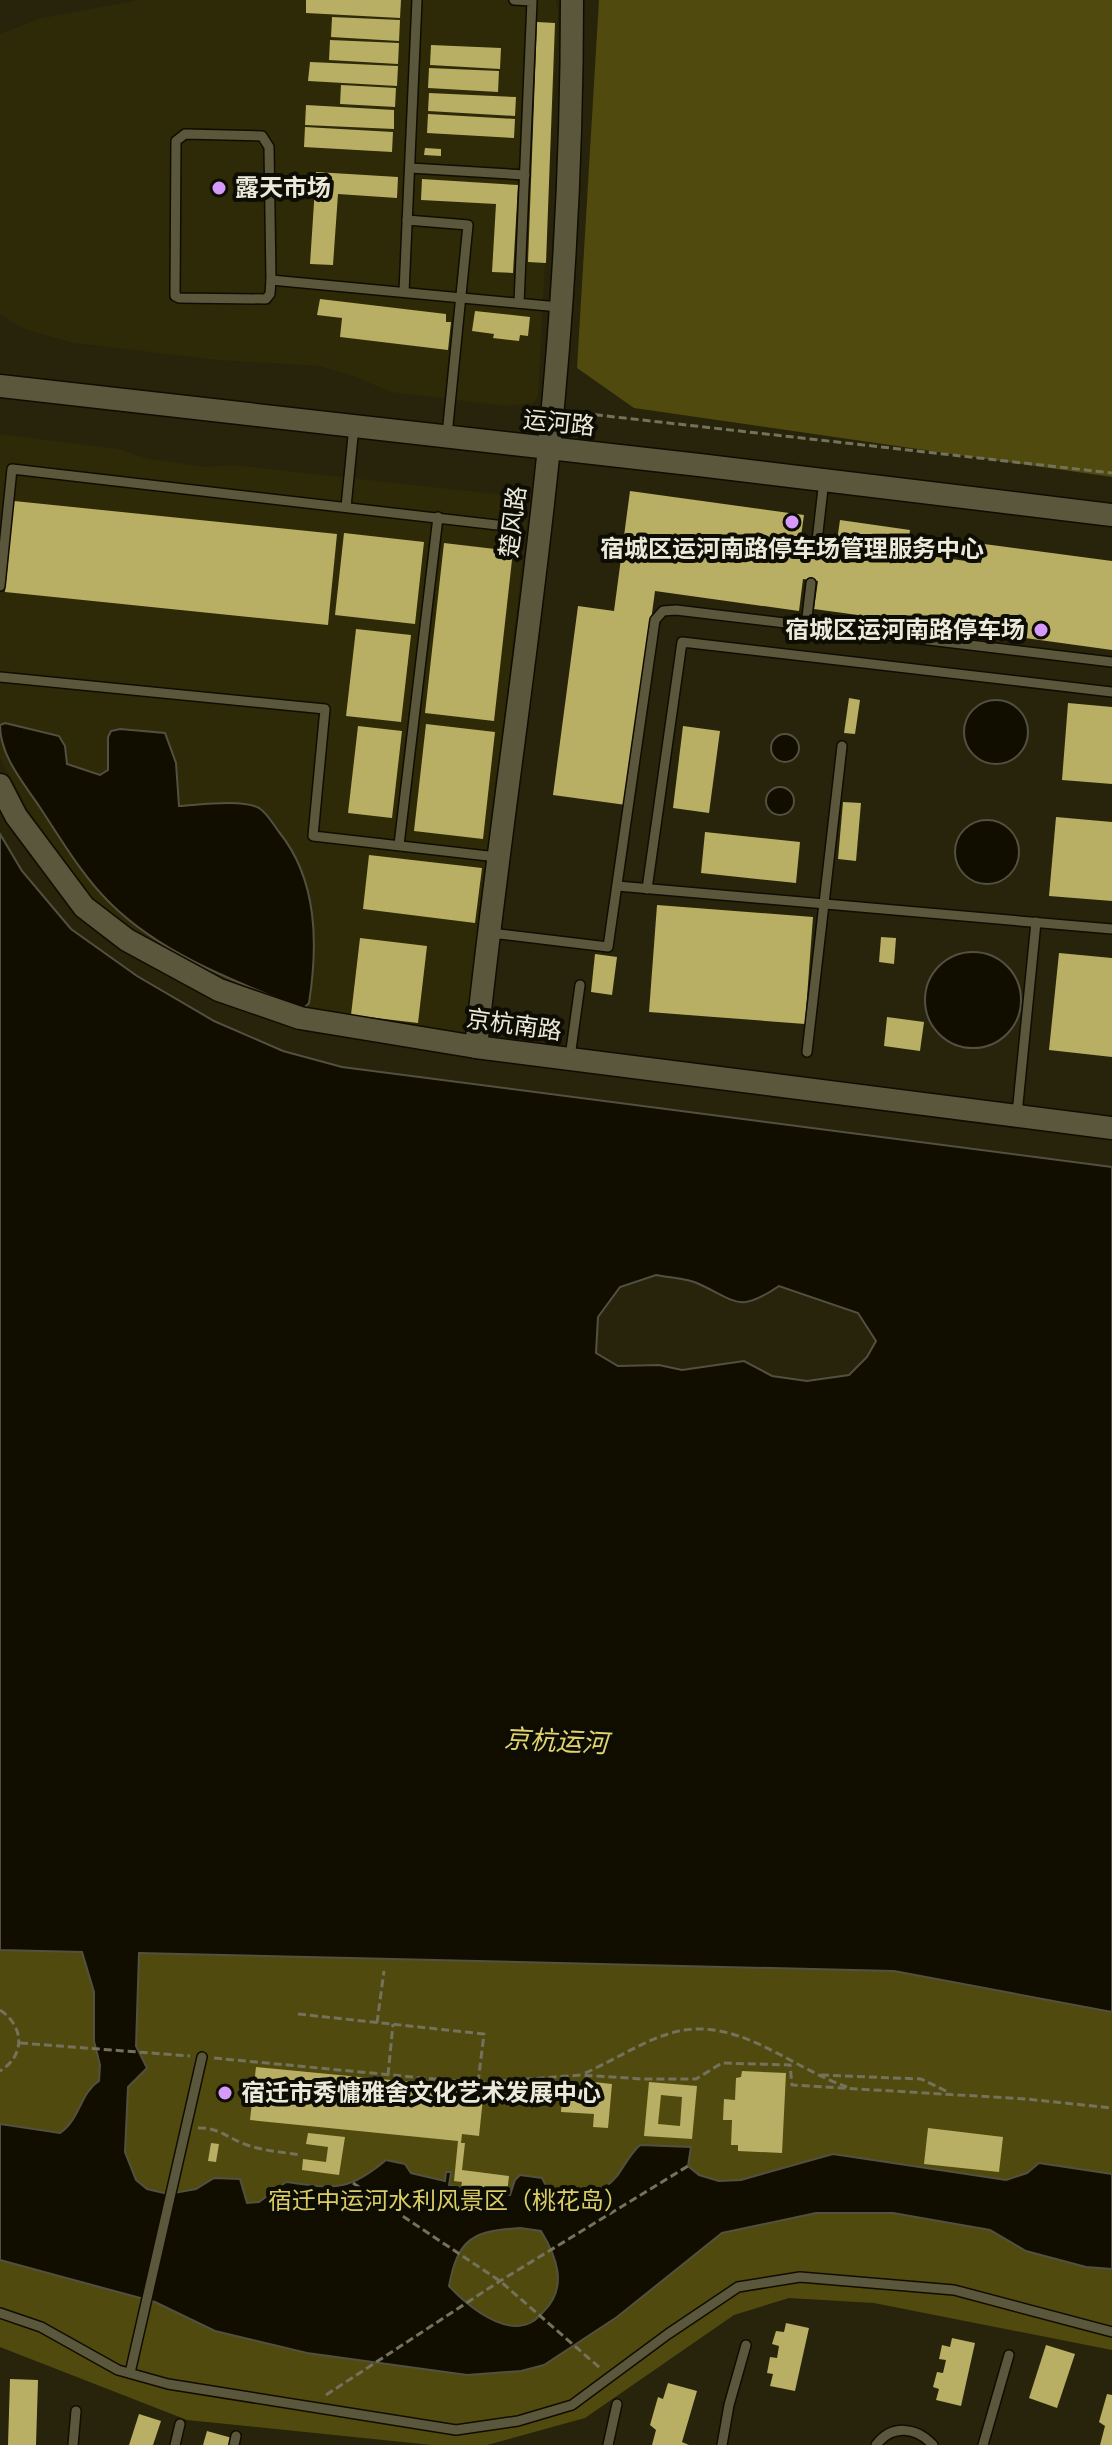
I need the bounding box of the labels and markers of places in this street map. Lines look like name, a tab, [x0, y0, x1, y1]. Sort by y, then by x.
place label: 露天市场	[235, 172, 331, 201]
marker: 露天市场	[210, 179, 228, 197]
marker: 宿城区运河南路停车场管理服务中心	[783, 513, 801, 531]
place label: 宿城区运河南路停车场管理服务中心	[600, 533, 984, 562]
place label: 宿城区运河南路停车场	[785, 614, 1025, 643]
marker: 宿城区运河南路停车场	[1032, 621, 1050, 639]
place label: 宿迁市秀慵雅舍文化艺术发展中心	[241, 2077, 601, 2106]
marker: 宿迁市秀慵雅舍文化艺术发展中心	[216, 2084, 234, 2102]

